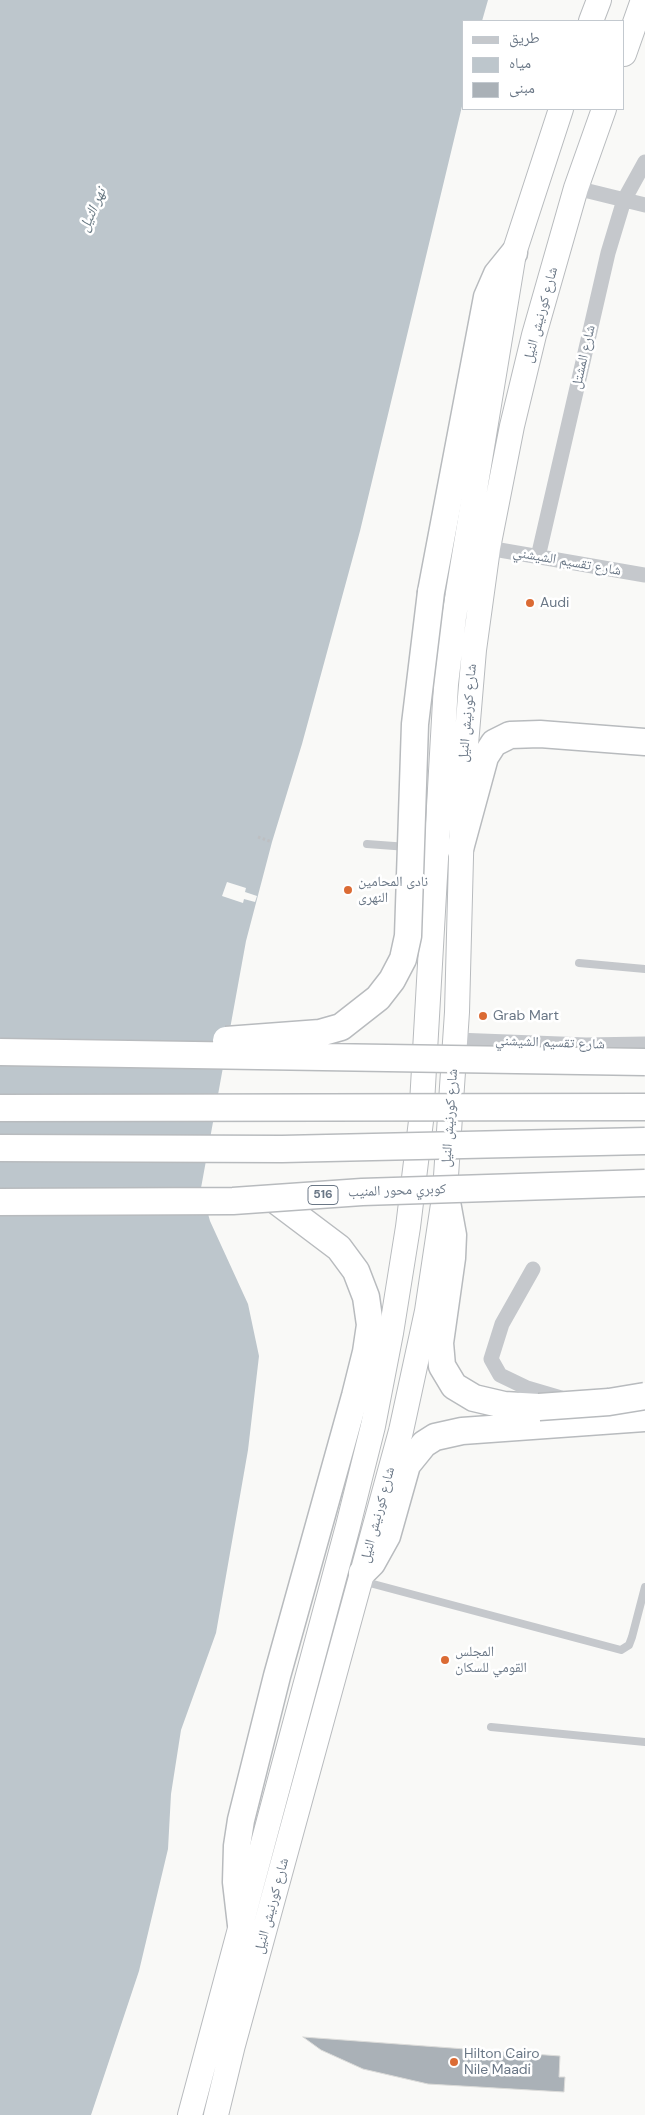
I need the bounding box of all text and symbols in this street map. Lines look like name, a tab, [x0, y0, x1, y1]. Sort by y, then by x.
legend	[462, 20, 625, 110]
text: طريق	[509, 28, 540, 48]
text: مياه	[509, 53, 531, 73]
text: مبنى	[509, 78, 535, 98]
water label: نهر النيل	[76, 186, 110, 234]
street label: شارع كورنيش النيل	[520, 265, 562, 365]
street label: شارع المشتل	[569, 323, 599, 391]
street label: شارع تقسيم الشيشني	[512, 544, 622, 580]
place label: Audi	[540, 595, 569, 611]
marker: Audi	[524, 597, 536, 609]
street label: شارع كورنيش النيل	[455, 663, 481, 763]
place label: نادى المحامين النهرى	[358, 874, 428, 906]
marker: نادى المحامين النهرى	[342, 884, 354, 896]
place label: Grab Mart	[493, 1008, 559, 1024]
marker: Grab Mart	[477, 1010, 489, 1022]
street label: شارع تقسيم الشيشني	[495, 1033, 605, 1053]
street label: شارع كورنيش النيل	[438, 1068, 462, 1168]
street label: كوبري محور المنيب	[348, 1181, 446, 1201]
road number: 516	[308, 1186, 338, 1204]
street label: شارع كورنيش النيل	[357, 1465, 399, 1565]
place label: المجلس القومي للسكان	[455, 1644, 527, 1676]
marker: المجلس القومي للسكان	[439, 1654, 451, 1666]
street label: شارع كورنيش النيل	[251, 1856, 293, 1956]
place label: Hilton Cairo Nile Maadi	[464, 2046, 540, 2078]
marker: Hilton Cairo Nile Maadi	[448, 2056, 460, 2068]

